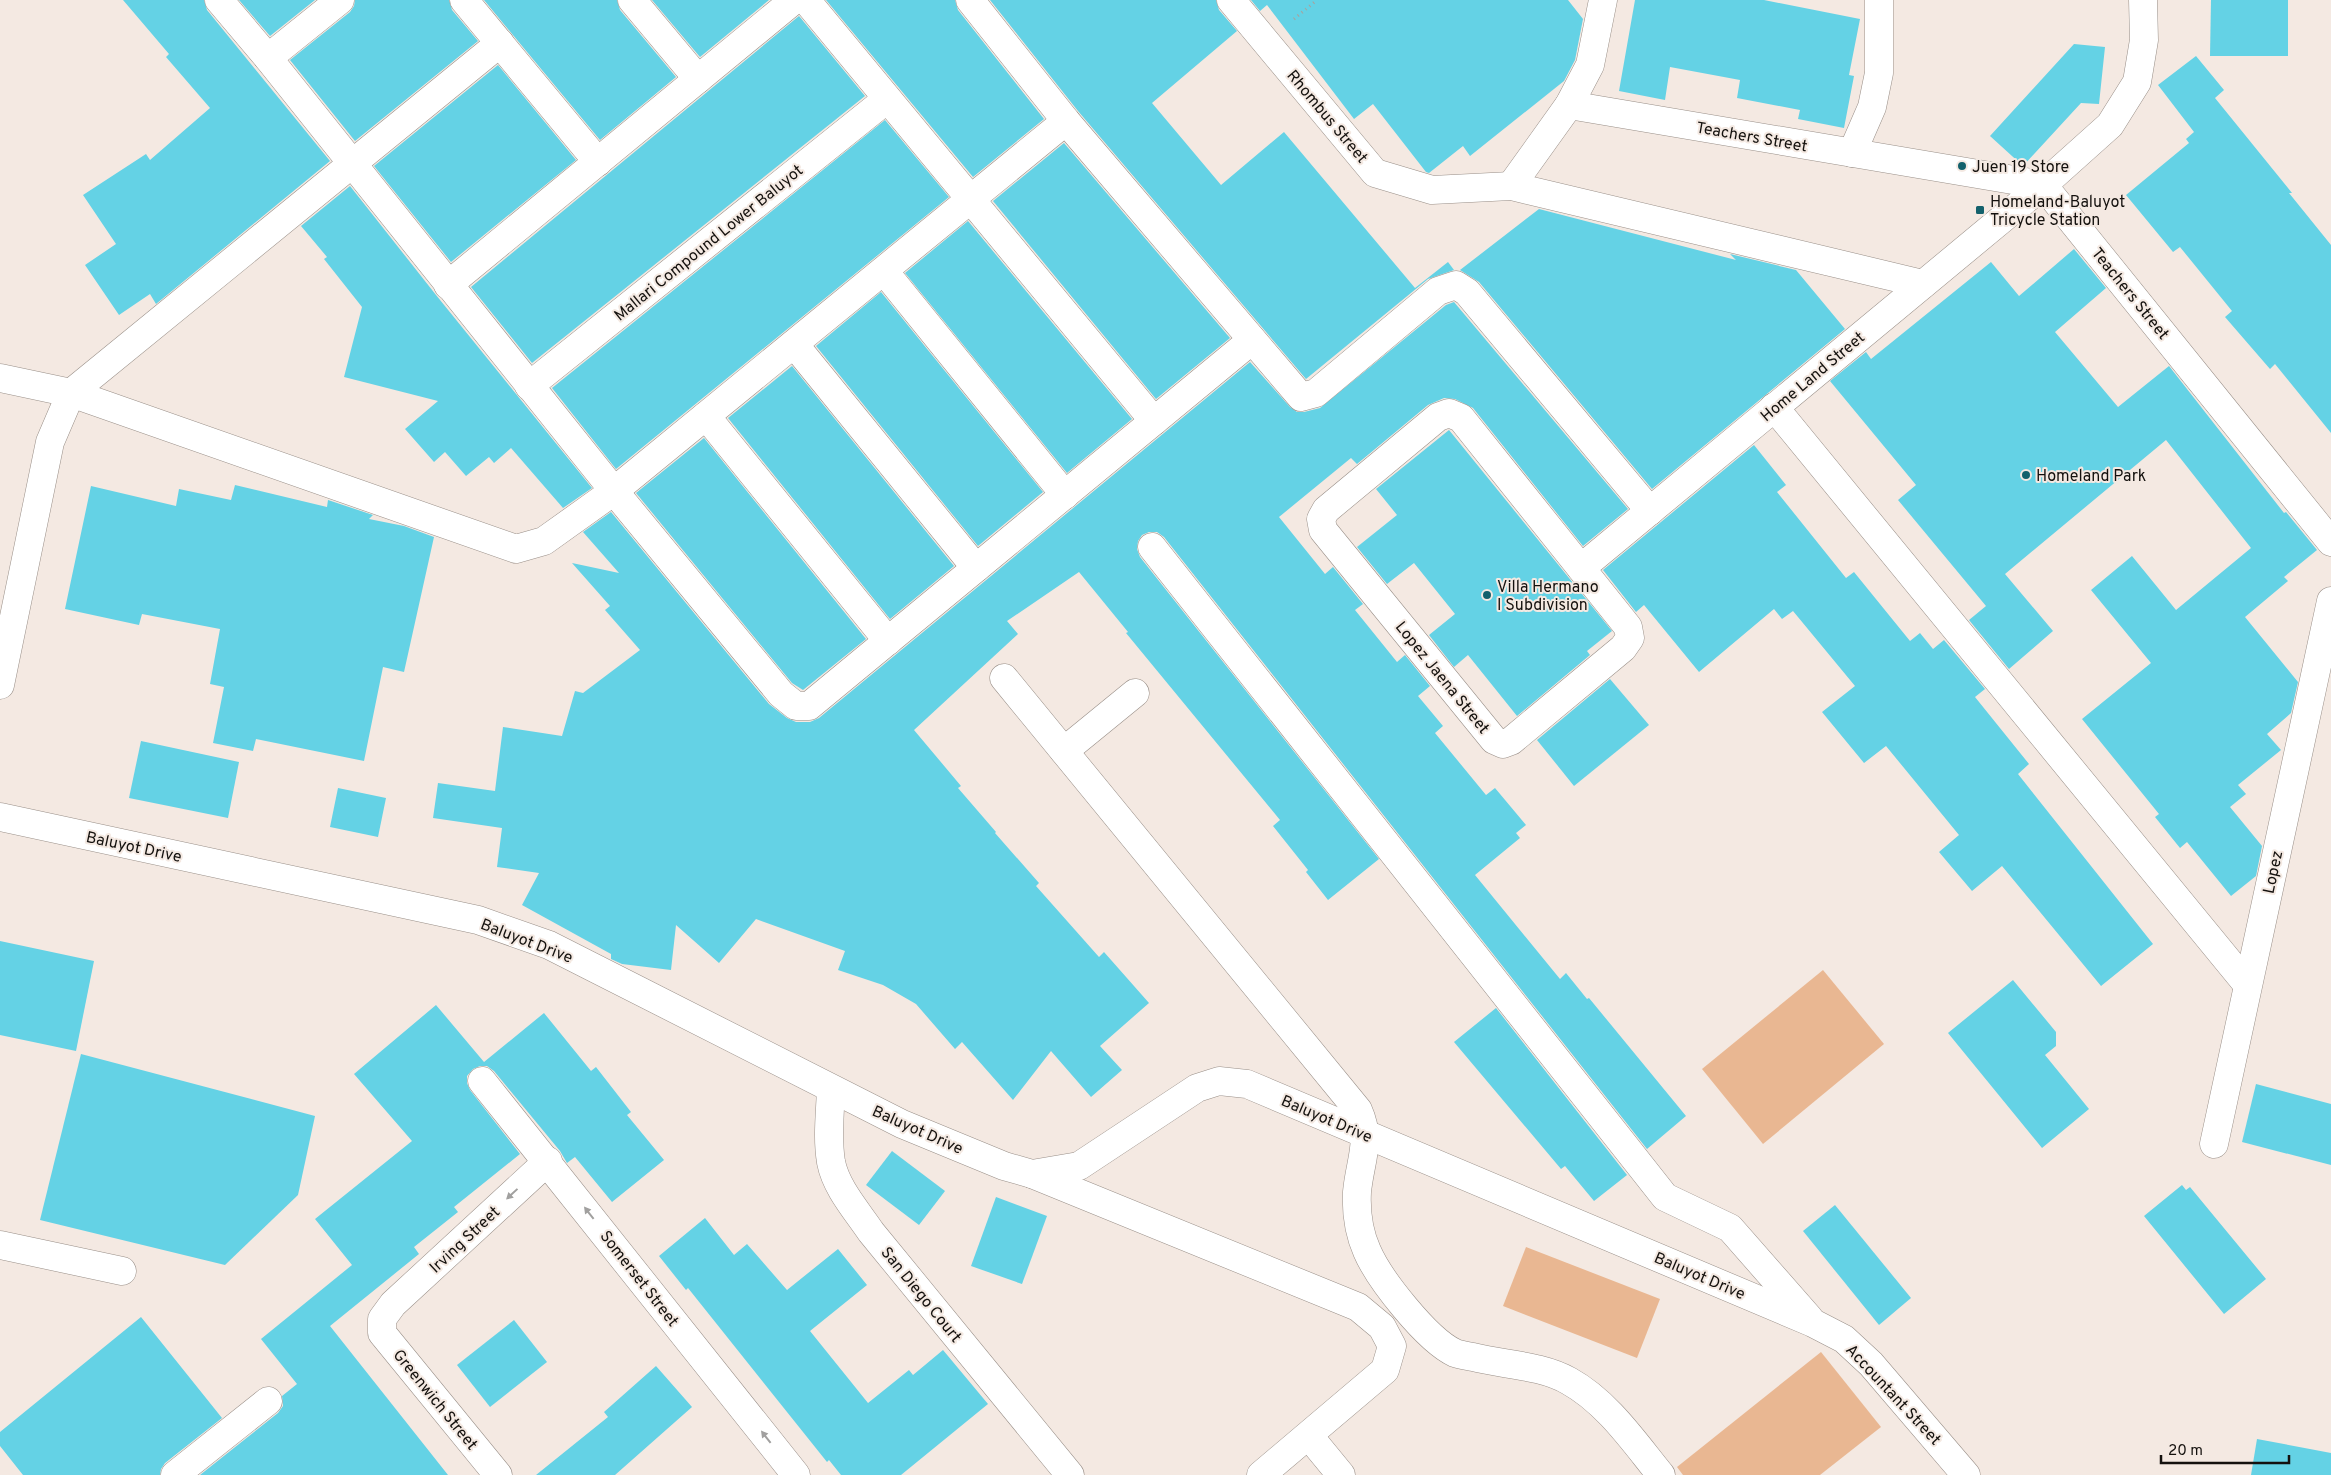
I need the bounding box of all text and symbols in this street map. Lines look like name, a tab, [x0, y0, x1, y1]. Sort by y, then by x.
street label: Rhombus Street	[1282, 67, 1371, 168]
street label: Teachers Street	[1695, 118, 1809, 158]
place label: Juen 19 Store	[1972, 158, 2069, 178]
marker: Juen 19 Store	[1956, 160, 1968, 172]
street label: Mallari Compound Lower Baluyot	[611, 161, 808, 326]
place label: Homeland-Baluyot Tricycle Station	[1990, 193, 2125, 231]
marker: Homeland-Baluyot Tricycle Station	[1974, 204, 1986, 216]
street label: Teachers Street	[2086, 244, 2173, 344]
street label: Home Land Street	[1757, 328, 1869, 427]
place label: Homeland Park	[2036, 467, 2146, 487]
marker: Homeland Park	[2020, 469, 2032, 481]
place label: Villa Hermano I Subdivision	[1497, 578, 1599, 616]
marker: Villa Hermano I Subdivision	[1481, 589, 1493, 601]
street label: Lopez Jaena Street	[1390, 618, 1493, 739]
street label: Baluyot Drive	[84, 828, 183, 868]
street label: Lopez	[2260, 849, 2288, 896]
street label: Baluyot Drive	[477, 915, 575, 969]
street label: Baluyot Drive	[1278, 1092, 1375, 1148]
street label: Baluyot Drive	[869, 1102, 966, 1160]
one-way arrow	[506, 1188, 518, 1200]
street label: Irving Street	[426, 1203, 505, 1278]
one-way arrow	[584, 1206, 594, 1220]
street label: Somerset Street	[595, 1227, 682, 1331]
street label: San Diego Court	[876, 1243, 965, 1347]
street label: Baluyot Drive	[1651, 1249, 1748, 1305]
street label: Accountant Street	[1841, 1341, 1944, 1450]
street label: Greenwich Street	[388, 1346, 481, 1455]
one-way arrow	[760, 1431, 771, 1444]
scale bar	[2161, 1432, 2288, 1464]
text: 20 m	[2168, 1442, 2203, 1461]

